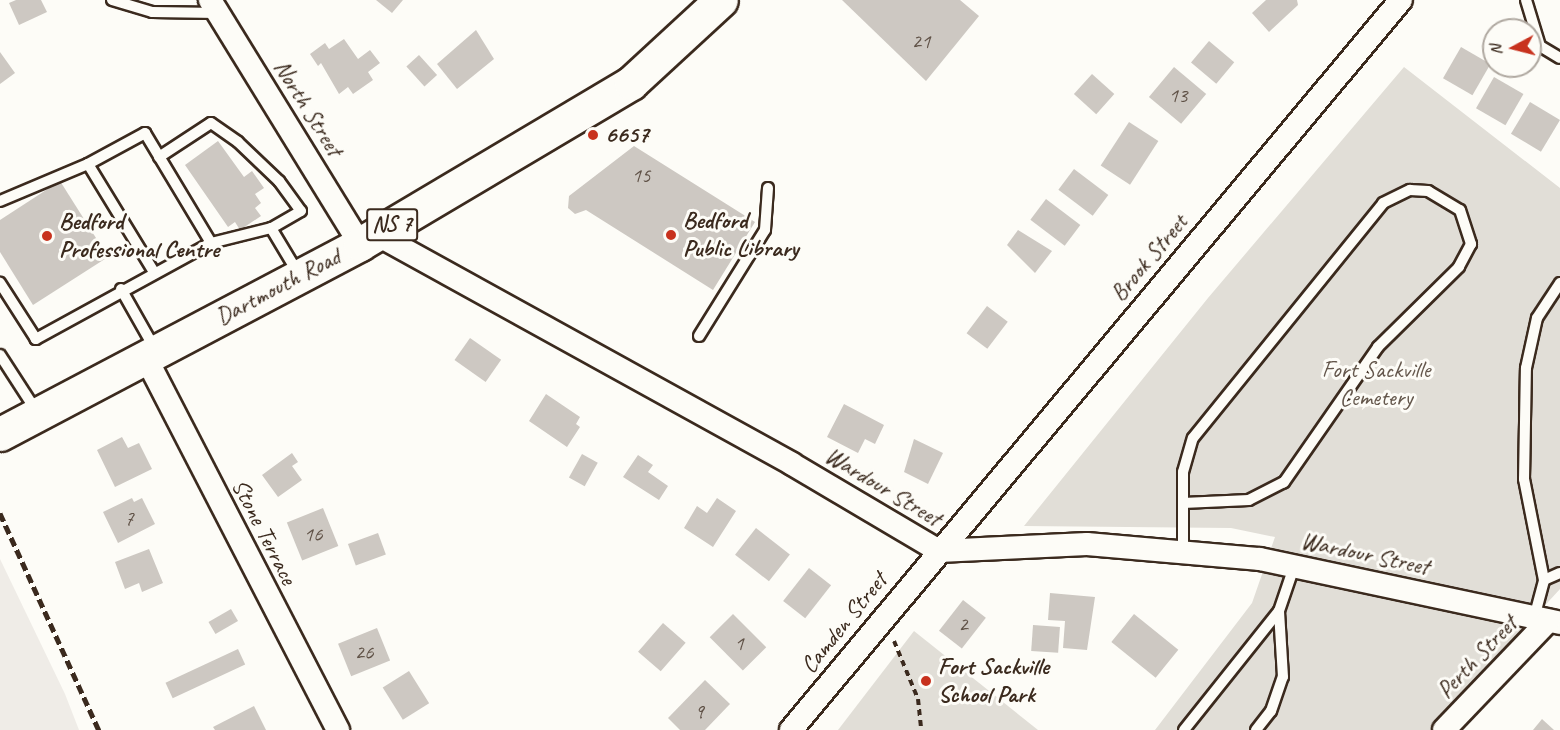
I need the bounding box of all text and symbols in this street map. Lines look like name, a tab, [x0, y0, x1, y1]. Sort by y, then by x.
north arrow	[1482, 18, 1542, 78]
house number: 21	[912, 28, 930, 54]
text: N	[1486, 44, 1507, 56]
street label: North Street	[267, 54, 349, 162]
house number: 13	[1169, 82, 1187, 108]
place label: 6657	[605, 121, 649, 149]
marker: 6657	[586, 128, 600, 142]
house number: 15	[632, 162, 650, 188]
road number: NS 7	[365, 206, 419, 244]
place label: Bedford Public Library	[683, 207, 798, 263]
place label: Bedford Professional Centre	[59, 208, 219, 264]
street label: Brook Street	[1104, 209, 1194, 307]
marker: Bedford Public Library	[664, 228, 678, 242]
marker: Bedford Professional Centre	[40, 229, 54, 243]
street label: Dartmouth Road	[211, 242, 345, 332]
park label: Fort Sackville Cemetery	[1322, 356, 1430, 412]
street label: Wardour Street	[820, 441, 946, 533]
street label: Stone Terrace	[225, 475, 303, 589]
house number: 7	[124, 505, 134, 531]
house number: 16	[304, 521, 322, 547]
street label: Wardour Street	[1298, 526, 1432, 582]
street label: Camden Street	[795, 567, 893, 679]
street label: Perth Street	[1431, 610, 1523, 704]
house number: 2	[958, 611, 968, 637]
house number: 1	[734, 630, 744, 656]
house number: 26	[355, 639, 373, 665]
place label: Fort Sackville School Park	[938, 653, 1049, 709]
marker: Fort Sackville School Park	[919, 674, 933, 688]
house number: 9	[694, 698, 704, 724]

